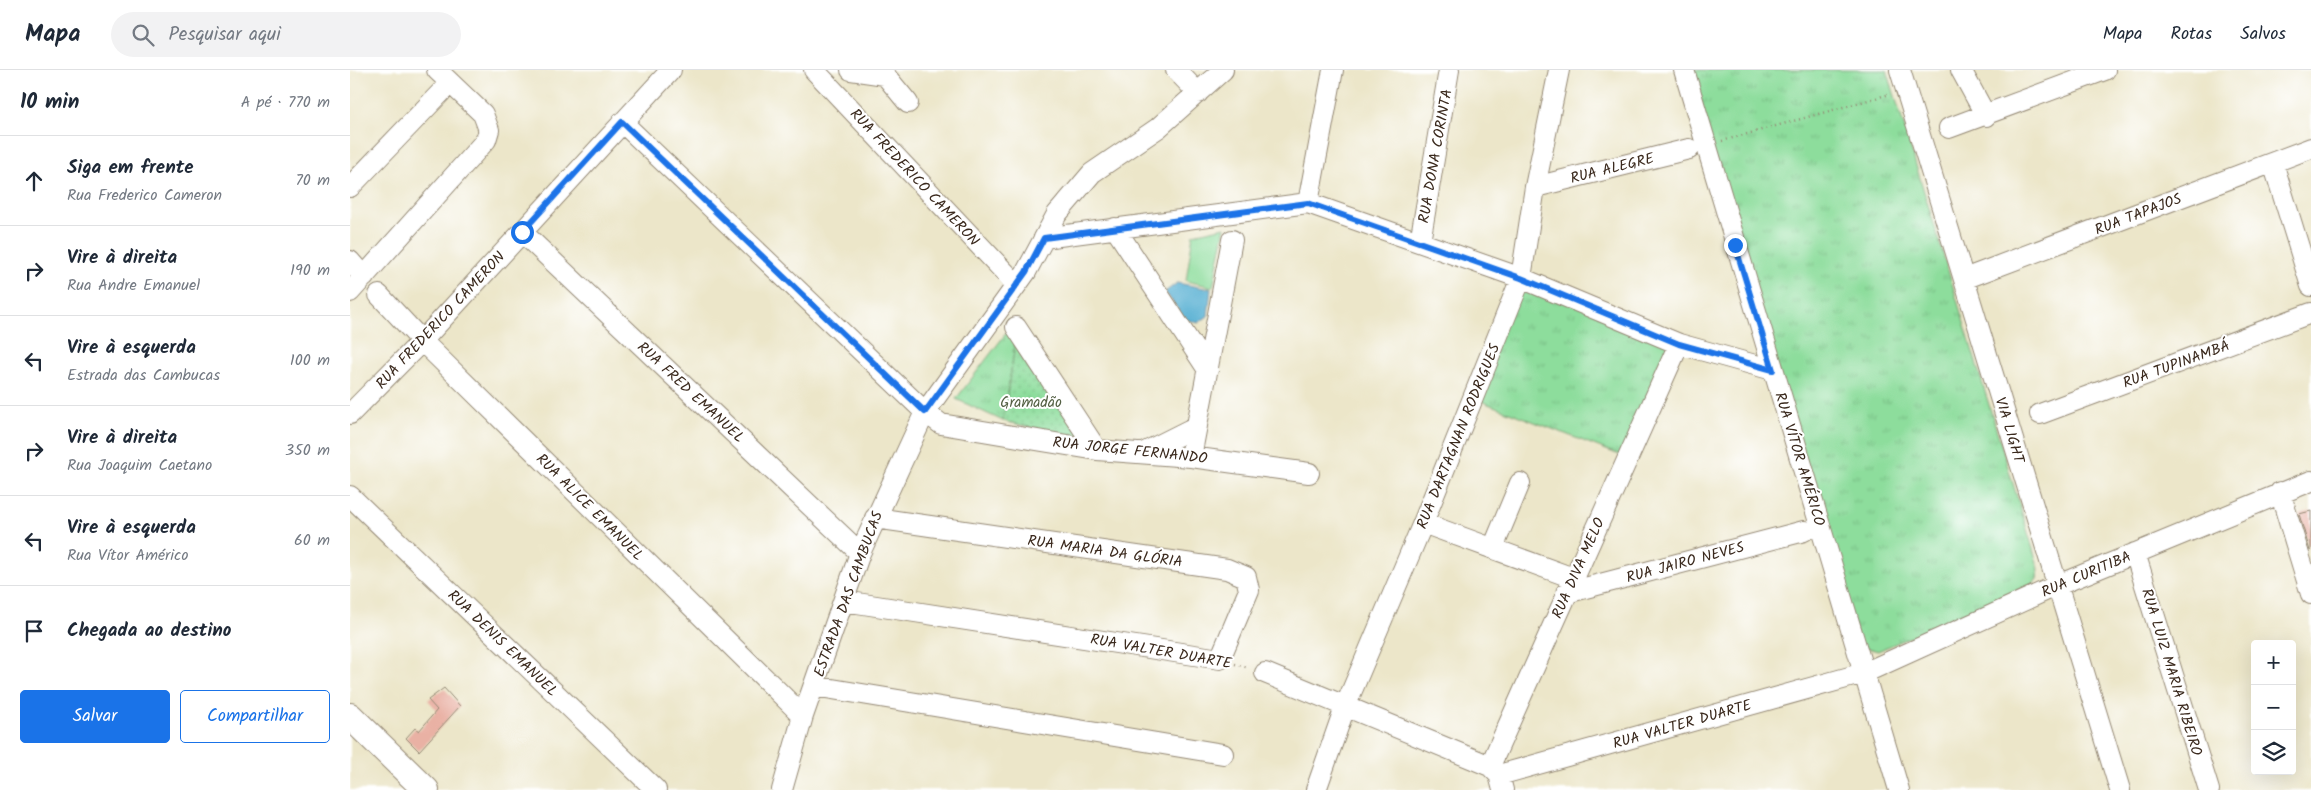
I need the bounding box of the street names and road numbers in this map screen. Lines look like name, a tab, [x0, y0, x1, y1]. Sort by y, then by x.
street label: RUA DONA CORINTA	[1412, 87, 1460, 225]
street label: RUA FREDERICO CAMERON	[844, 103, 985, 252]
street label: RUA ALEGRE	[1568, 147, 1658, 191]
street label: RUA TAPAJOS	[2091, 187, 2185, 243]
street label: RUA FREDERICO CAMERON	[370, 246, 511, 395]
street label: RUA TUPINAMBÁ	[2119, 334, 2233, 395]
street label: RUA FRED EMANUEL	[631, 336, 750, 449]
street label: RUA DARTAGNAN RODRIGUES	[1411, 340, 1507, 533]
street label: RUA VÍTOR AMÉRICO	[1767, 389, 1831, 529]
street label: VIA LIGHT	[1988, 394, 2031, 468]
street label: RUA JORGE FERNANDO	[1051, 431, 1208, 471]
street label: RUA ALICE EMANUEL	[530, 448, 649, 567]
street label: ESTRADA DAS CAMBUCAS	[808, 508, 890, 681]
street label: RUA DIVA MELO	[1546, 514, 1612, 623]
street label: RUA MARIA DA GLÓRIA	[1026, 529, 1184, 575]
street label: RUA JAIRO NEVES	[1624, 536, 1747, 590]
street label: RUA CURITIBA	[2038, 545, 2135, 605]
street label: RUA DENIS EMANUEL	[441, 584, 563, 703]
street label: RUA LUIZ MARIA RIBEIRO	[2134, 586, 2208, 759]
street label: RUA VALTER DUARTE	[1088, 628, 1235, 676]
street label: RUA VALTER DUARTE	[1610, 693, 1756, 756]

